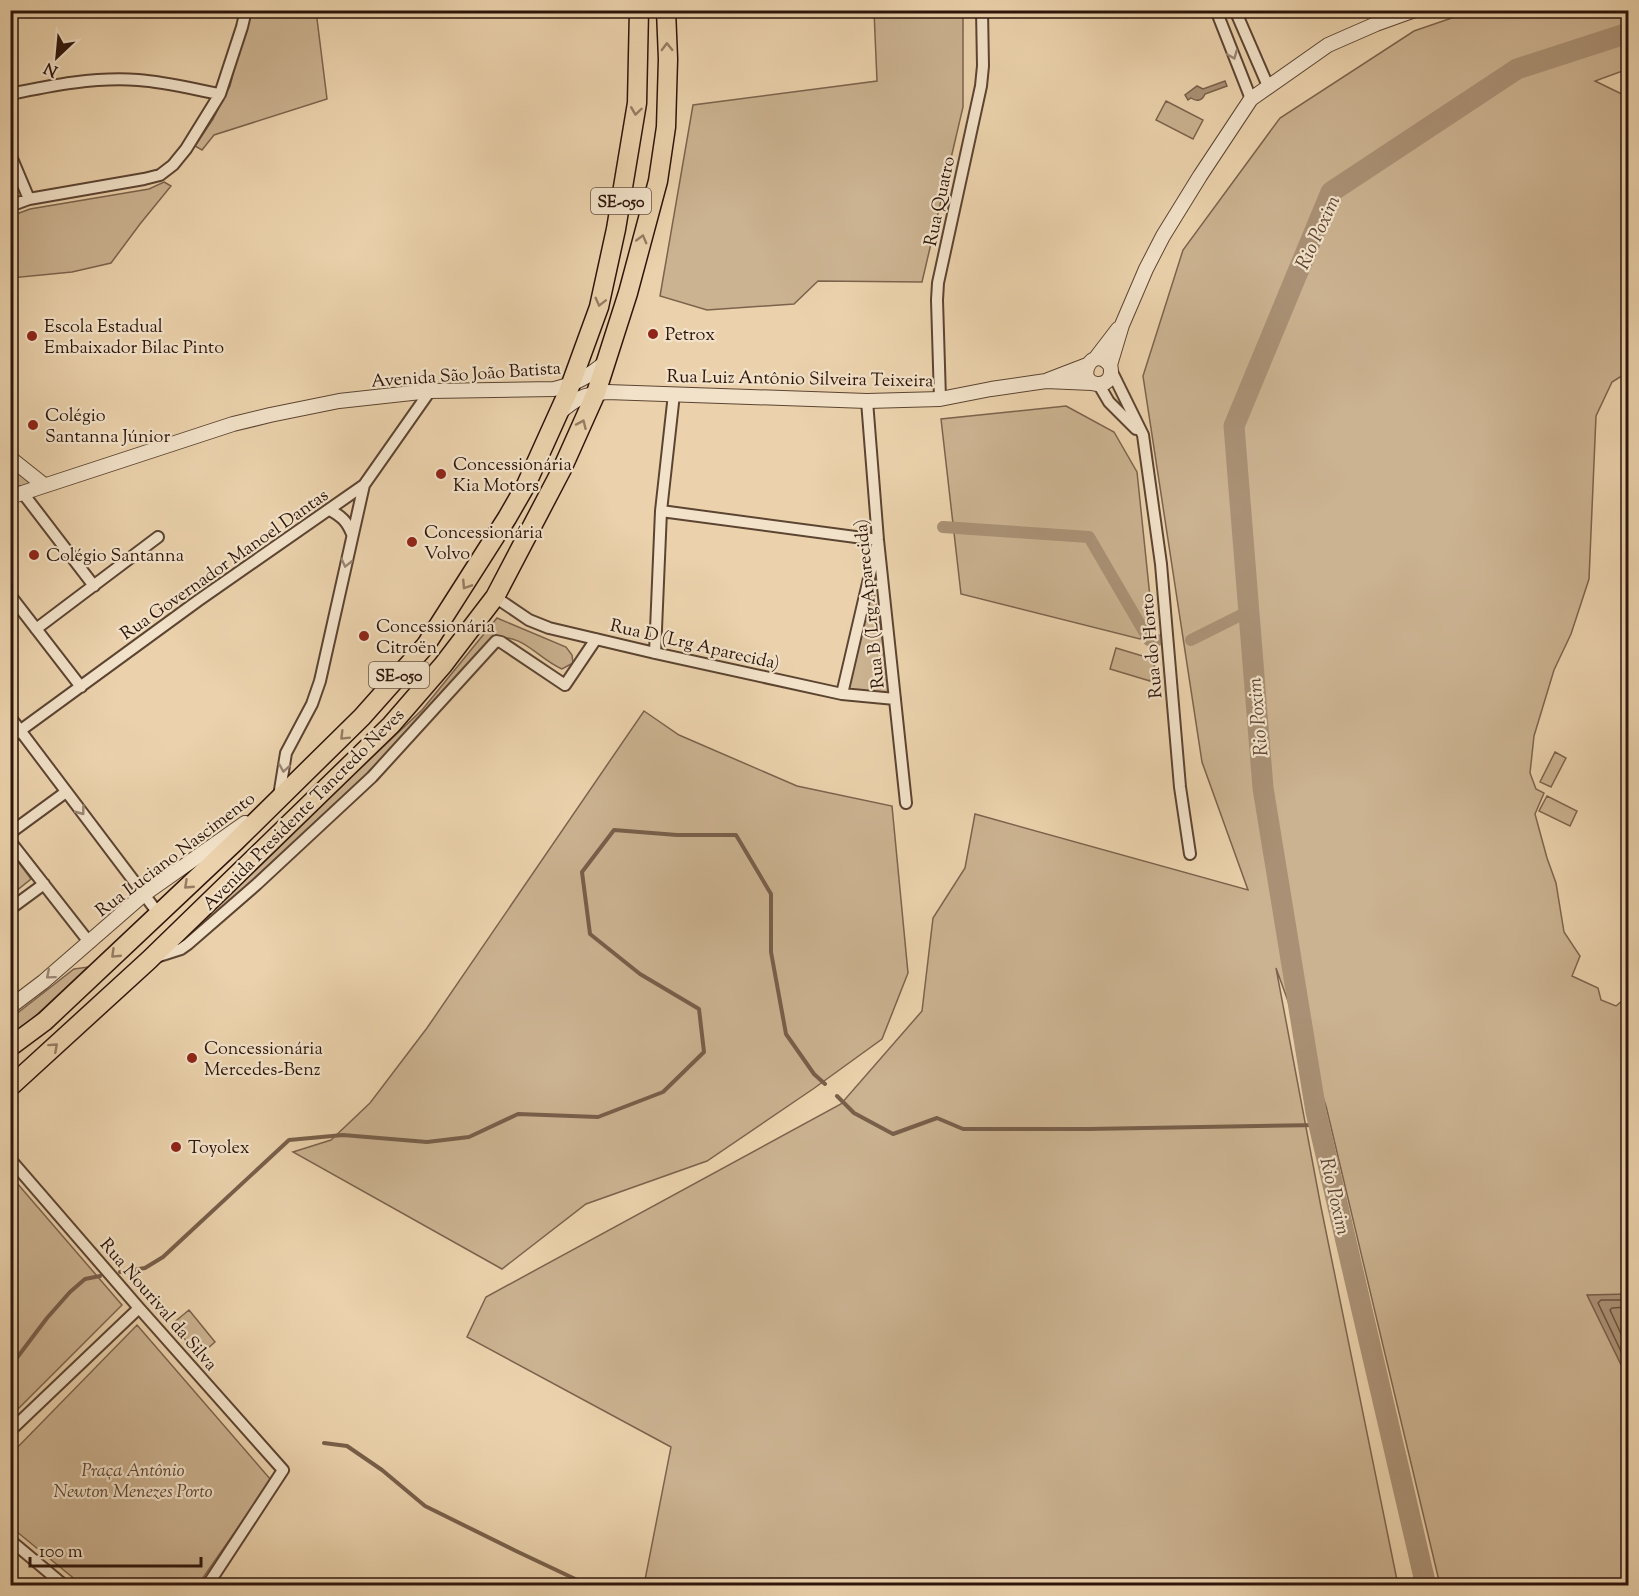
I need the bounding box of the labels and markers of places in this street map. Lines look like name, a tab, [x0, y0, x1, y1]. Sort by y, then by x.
place label: Escola Estadual Embaixador Bilac Pinto	[44, 315, 224, 362]
place label: Petrox	[665, 323, 715, 349]
marker: Petrox	[646, 327, 660, 341]
marker: Escola Estadual Embaixador Bilac Pinto	[25, 329, 39, 343]
place label: Colégio Santanna Júnior	[45, 404, 170, 451]
marker: Colégio Santanna Júnior	[26, 418, 40, 432]
place label: Concessionária Kia Motors	[453, 453, 572, 500]
marker: Concessionária Kia Motors	[434, 467, 448, 481]
place label: Concessionária Volvo	[424, 521, 543, 568]
marker: Concessionária Volvo	[405, 535, 419, 549]
place label: Colégio Santanna	[46, 544, 184, 570]
marker: Colégio Santanna	[27, 548, 41, 562]
place label: Concessionária Citroën	[376, 615, 495, 662]
marker: Concessionária Citroën	[357, 629, 371, 643]
place label: Concessionária Mercedes-Benz	[204, 1037, 323, 1084]
marker: Concessionária Mercedes-Benz	[185, 1051, 199, 1065]
place label: Toyolex	[188, 1136, 250, 1162]
marker: Toyolex	[169, 1140, 183, 1154]

